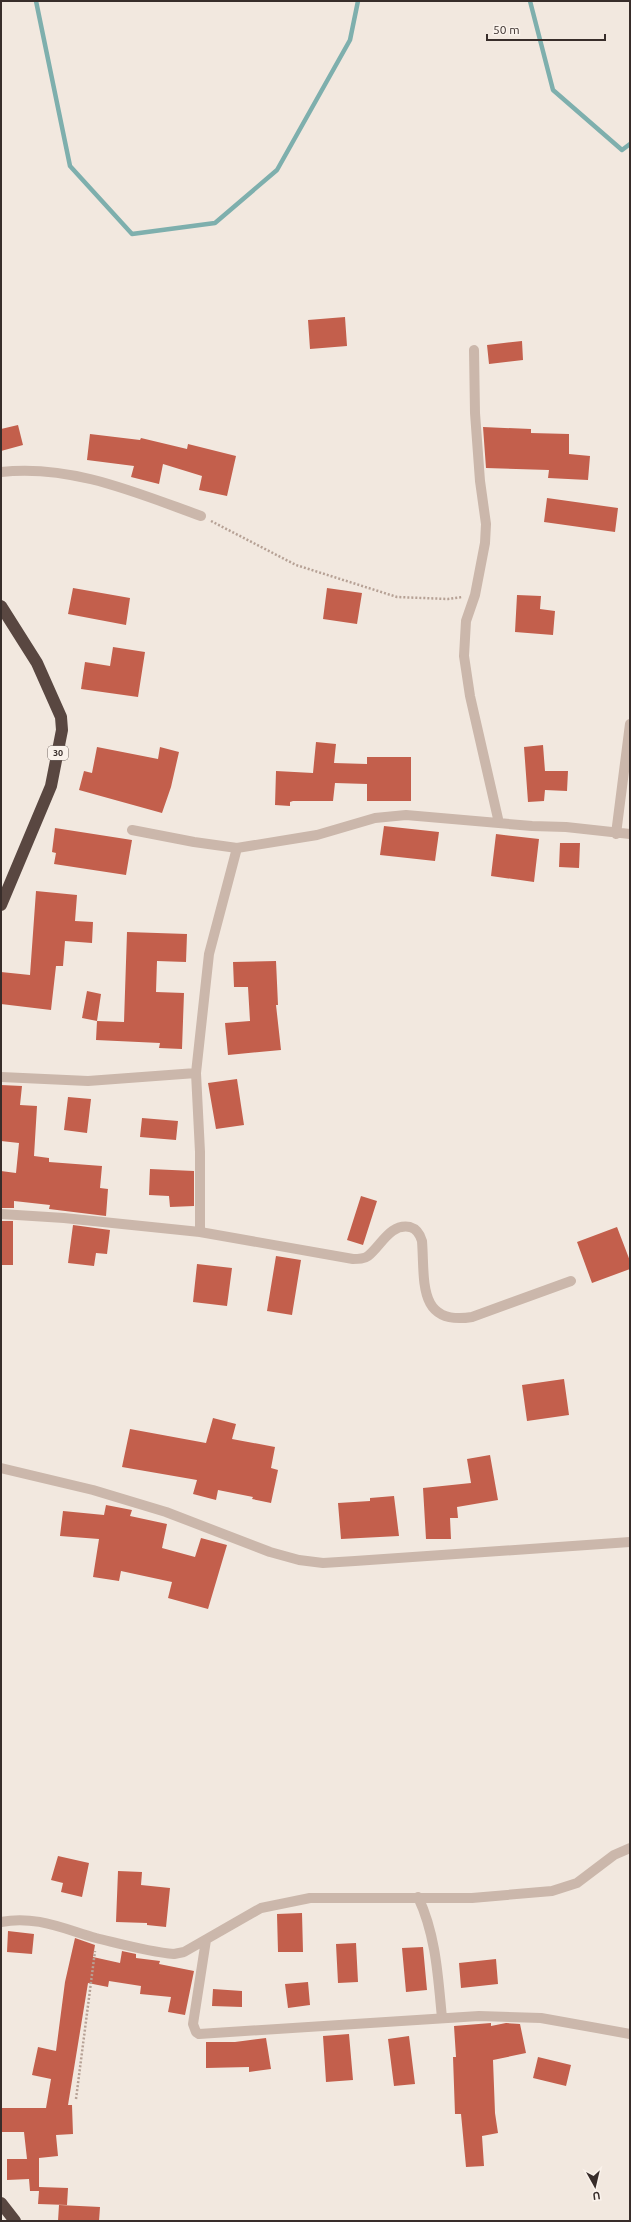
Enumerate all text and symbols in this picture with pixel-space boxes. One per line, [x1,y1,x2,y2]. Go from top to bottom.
scale bar [487,16,605,42]
text: 50 m [493,23,520,36]
road number: 30 [48,746,68,760]
north arrow [575,2166,615,2206]
text: U [592,2189,601,2202]

